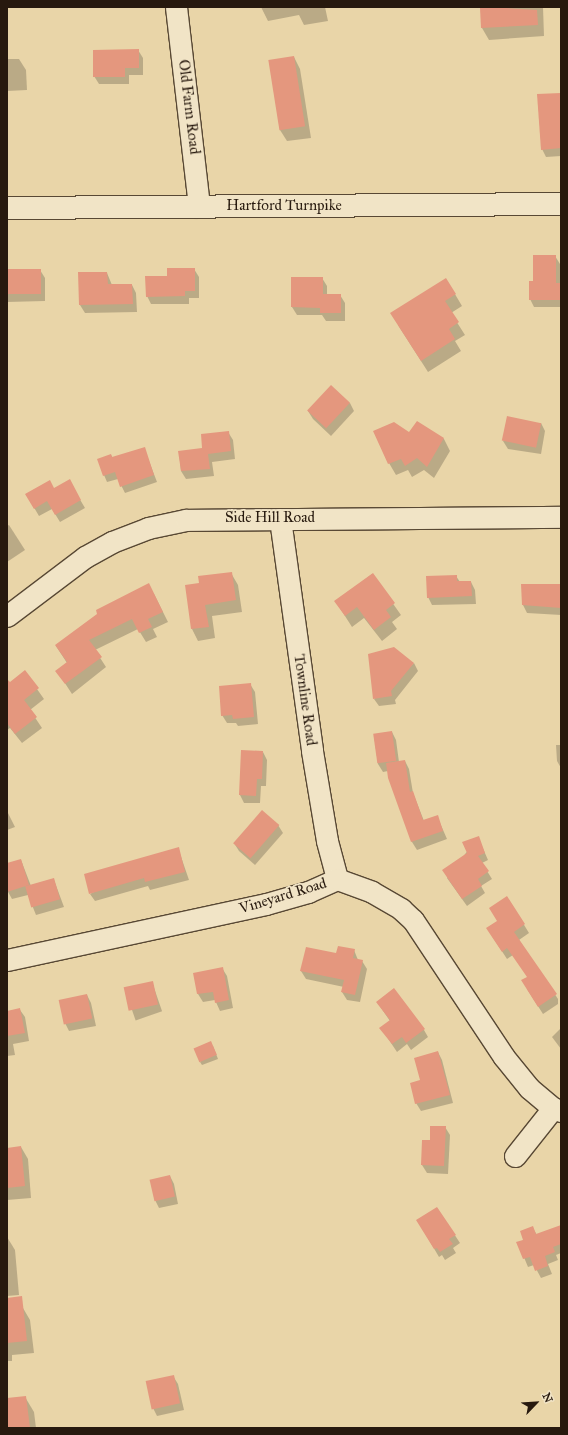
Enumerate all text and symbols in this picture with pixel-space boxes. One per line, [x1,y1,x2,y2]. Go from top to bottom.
street label: Old Farm Road [174,59,204,155]
street label: Hartford Turnpike [226,197,342,215]
street label: Side Hill Road [225,509,315,527]
street label: Townline Road [290,653,320,747]
street label: Vineyard Road [237,874,329,918]
north arrow [516,1383,556,1423]
text: N [539,1391,555,1405]

